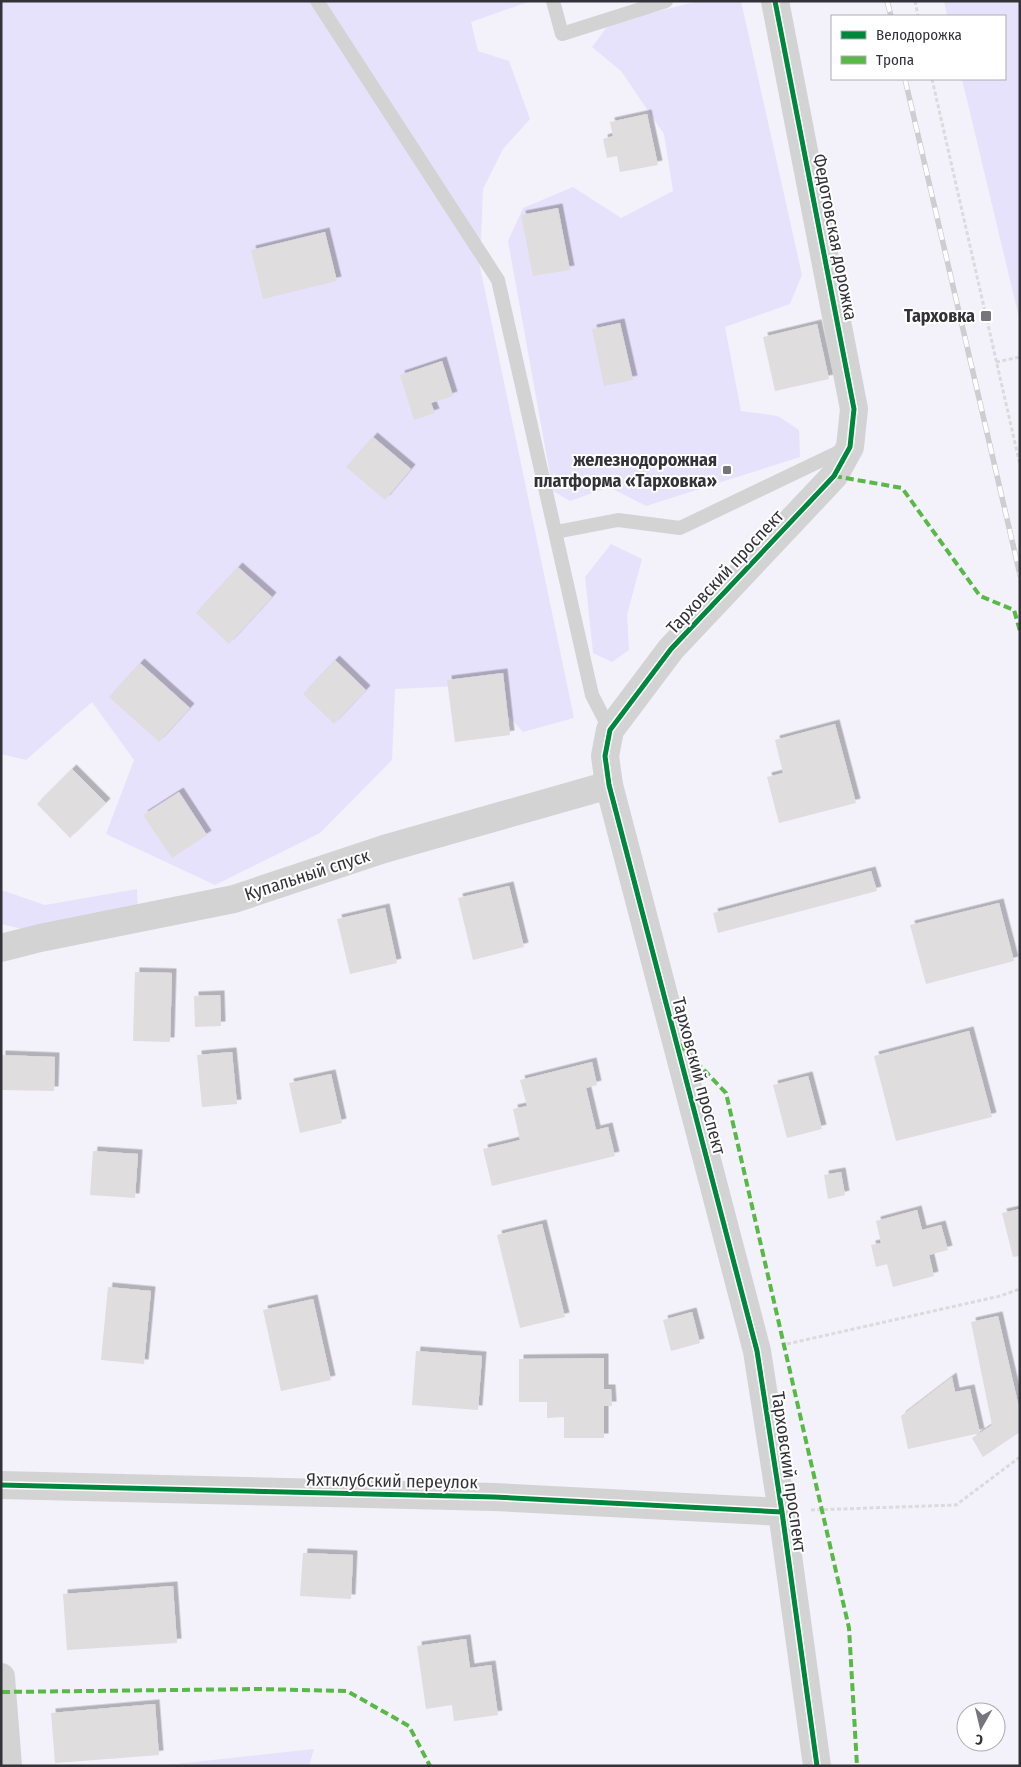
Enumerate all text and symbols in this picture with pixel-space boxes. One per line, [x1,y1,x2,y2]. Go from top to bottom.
legend [831,15,1006,80]
text: Велодорожка [876,26,962,44]
text: Тропа [876,51,914,69]
street label: Федотовская дорожка [808,152,862,322]
place label: Тарховка [904,305,975,327]
marker: Тарховка [979,309,993,323]
place label: железнодорожная платформа «Тарховка» [534,449,717,492]
marker: железнодорожная платформа «Тарховка» [721,464,733,476]
street label: Тарховский проспект [662,505,789,639]
street label: Купальный спуск [242,844,373,906]
street label: Тарховский проспект [667,995,731,1158]
street label: Тарховский проспект [767,1390,811,1554]
street label: Яхтклубский переулок [306,1469,479,1494]
north arrow [956,1702,1006,1752]
text: С [974,1730,984,1748]

